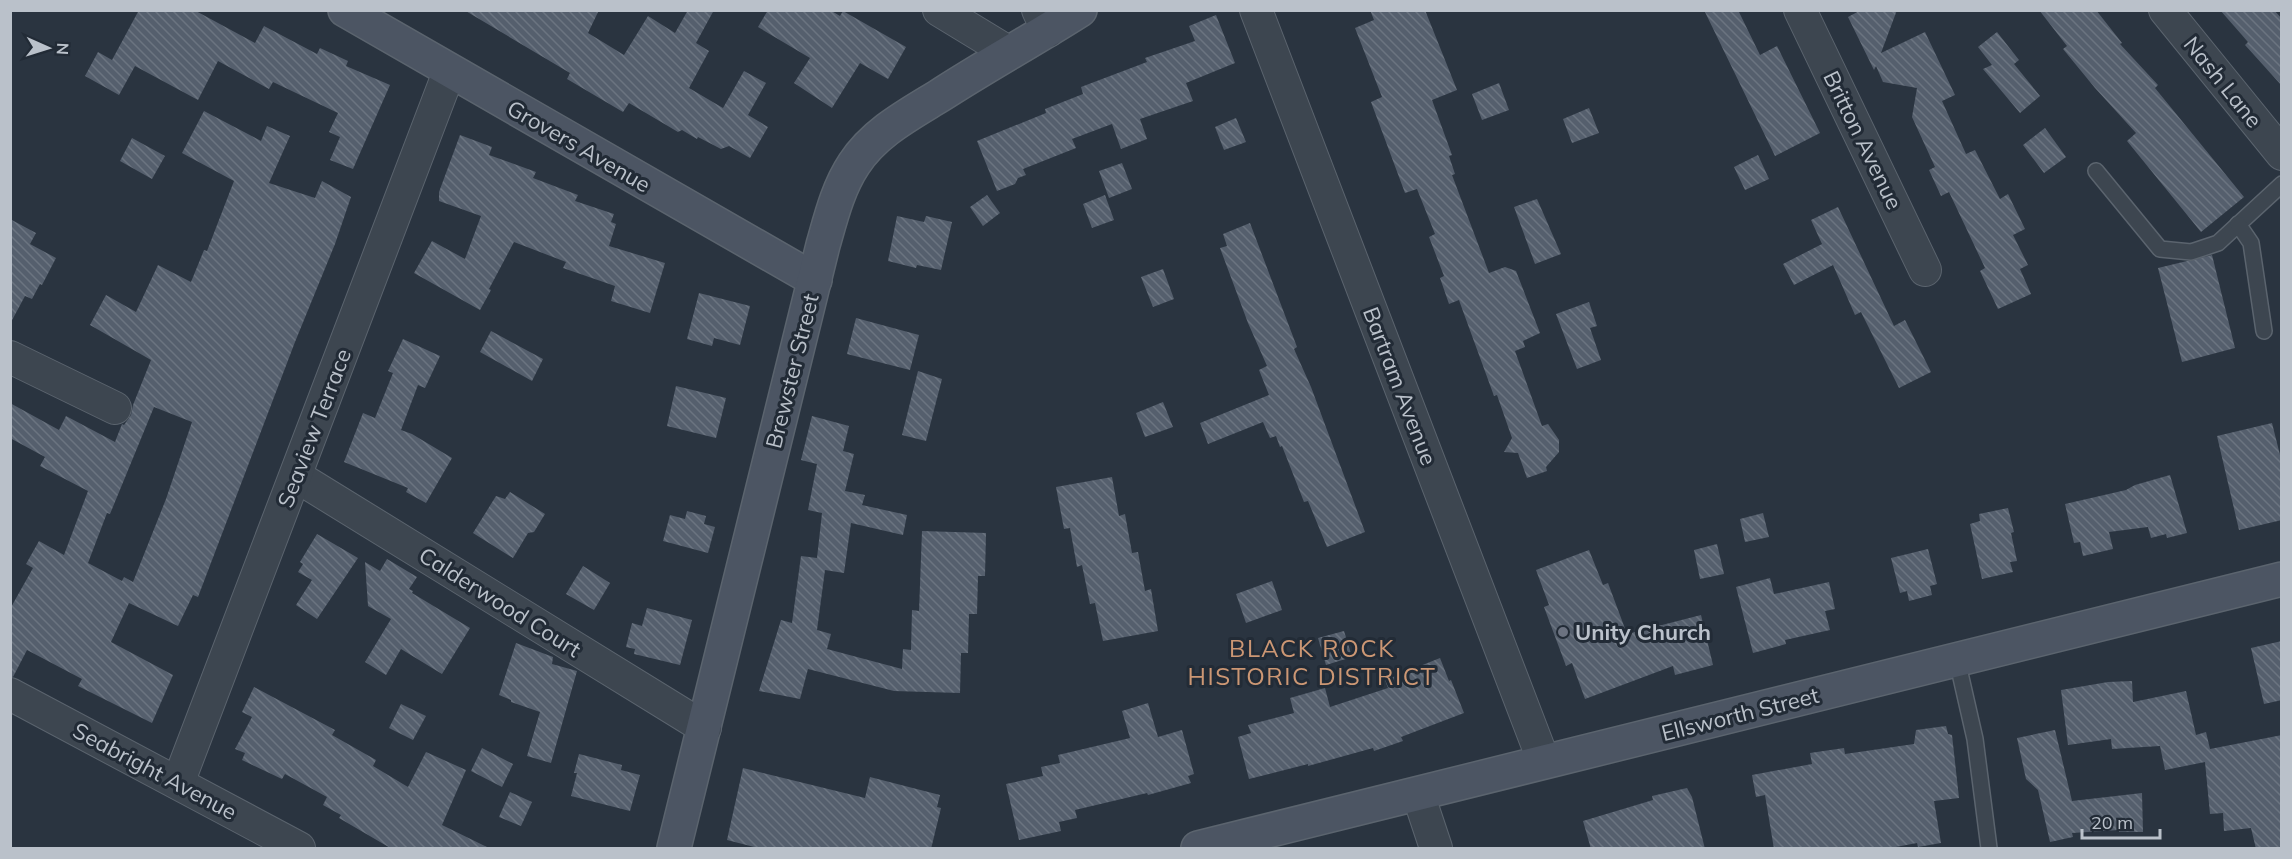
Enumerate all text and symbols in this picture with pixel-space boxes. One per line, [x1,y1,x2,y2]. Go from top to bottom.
north arrow [18,18,78,78]
street label: Nash Lane [2178,31,2268,133]
text: N [53,42,73,55]
street label: Britton Avenue [1817,66,1909,214]
street label: Grovers Avenue [502,94,656,198]
street label: Brewster Street [759,290,825,451]
street label: Bartram Avenue [1357,303,1443,469]
street label: Seaview Terrace [271,345,357,511]
street label: Calderwood Court [414,541,586,663]
place label: Unity Church [1575,618,1711,646]
marker: Unity Church [1556,625,1570,639]
district label: BLACK ROCK HISTORIC DISTRICT [1188,633,1436,691]
street label: Ellsworth Street [1658,681,1822,747]
street label: Seabright Avenue [68,716,242,826]
scale bar [2082,802,2160,840]
text: 20 m [2091,811,2133,834]

